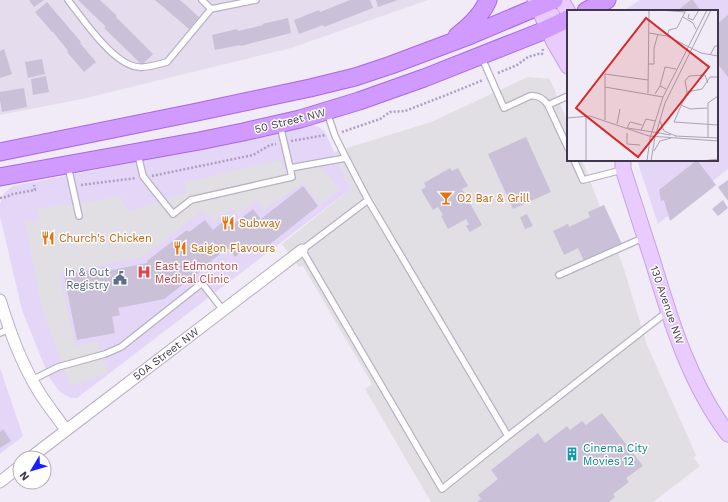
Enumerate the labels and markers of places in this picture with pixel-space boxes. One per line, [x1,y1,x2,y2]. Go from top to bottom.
bar icon: O2 Bar & Grill [438,190,454,206]
place label: O2 Bar & Grill [457,192,530,205]
restaurant icon: Subway [220,215,236,231]
place label: Subway [239,217,280,230]
restaurant icon: Church's Chicken [40,230,56,246]
place label: Church's Chicken [59,232,152,245]
restaurant icon: Saigon Flavours [172,240,188,256]
place label: Saigon Flavours [191,242,276,255]
place label: East Edmonton Medical Clinic [155,260,238,286]
hospital icon: East Edmonton Medical Clinic [136,264,152,280]
place label: In & Out Registry [65,266,109,292]
public building icon: In & Out Registry [112,270,128,286]
place label: Cinema City Movies 12 [583,442,648,468]
building icon: Cinema City Movies 12 [564,446,580,462]

